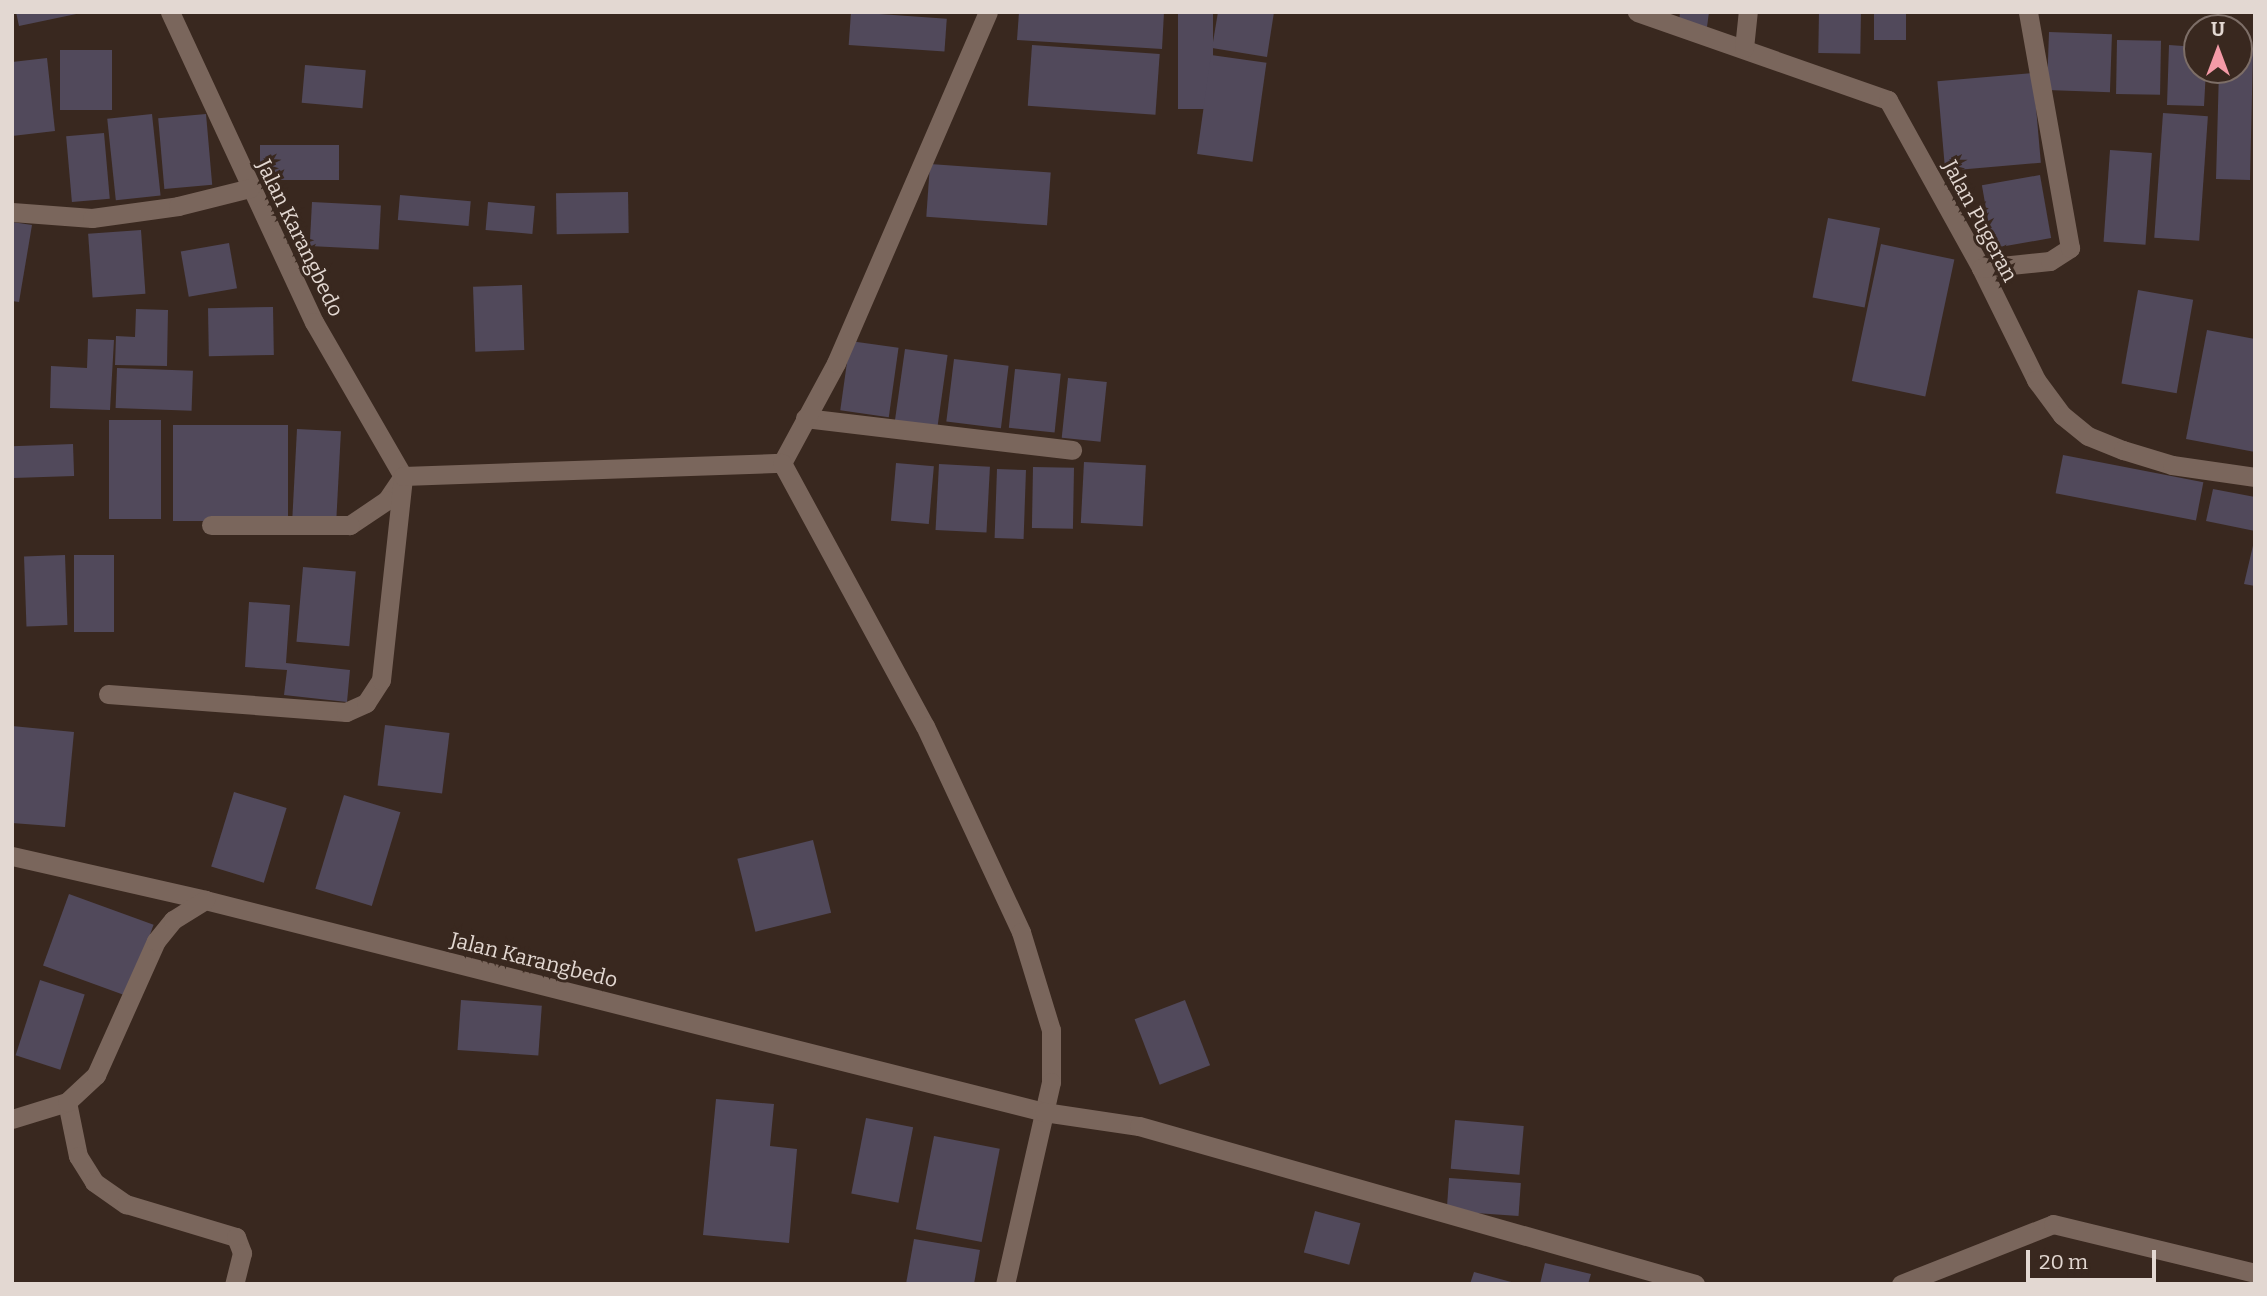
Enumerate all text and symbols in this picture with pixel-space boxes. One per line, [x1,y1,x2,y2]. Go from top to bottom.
north arrow [2183,14,2253,84]
text: U [2211,18,2225,41]
street label: Jalan Karangbedo [251,156,349,320]
street label: Jalan Pugeran [1937,156,2023,286]
street label: Jalan Karangbedo [448,927,620,993]
scale bar [2029,1236,2158,1280]
text: 20 m [2039,1249,2088,1275]

